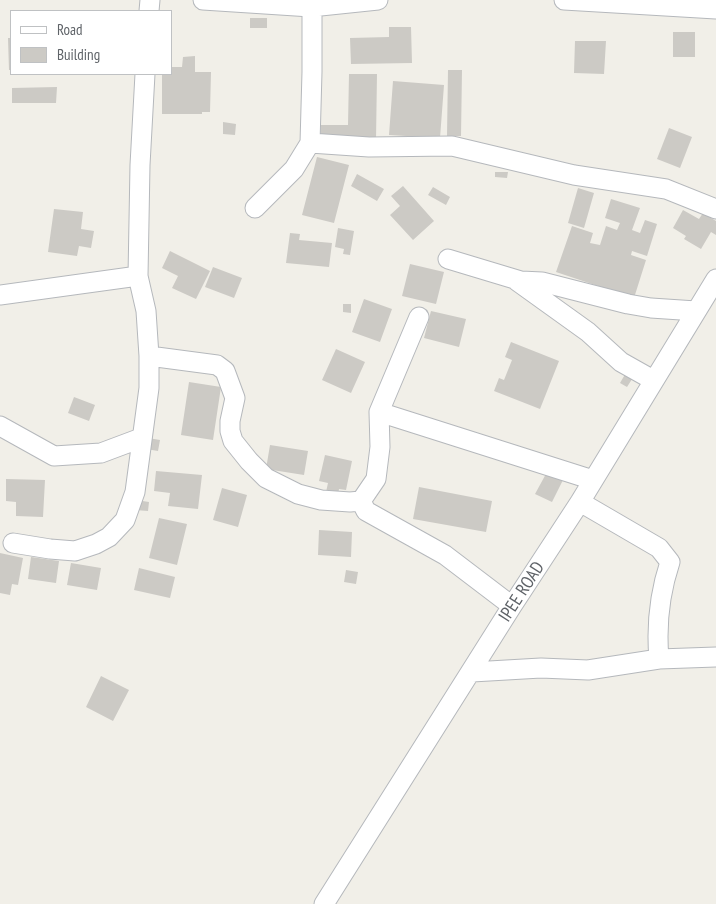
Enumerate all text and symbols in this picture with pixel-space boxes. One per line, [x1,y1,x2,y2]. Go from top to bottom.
legend [10,10,172,75]
text: Road [57,20,83,39]
text: Building [57,45,100,64]
street label: IPEE ROAD [495,558,549,626]

